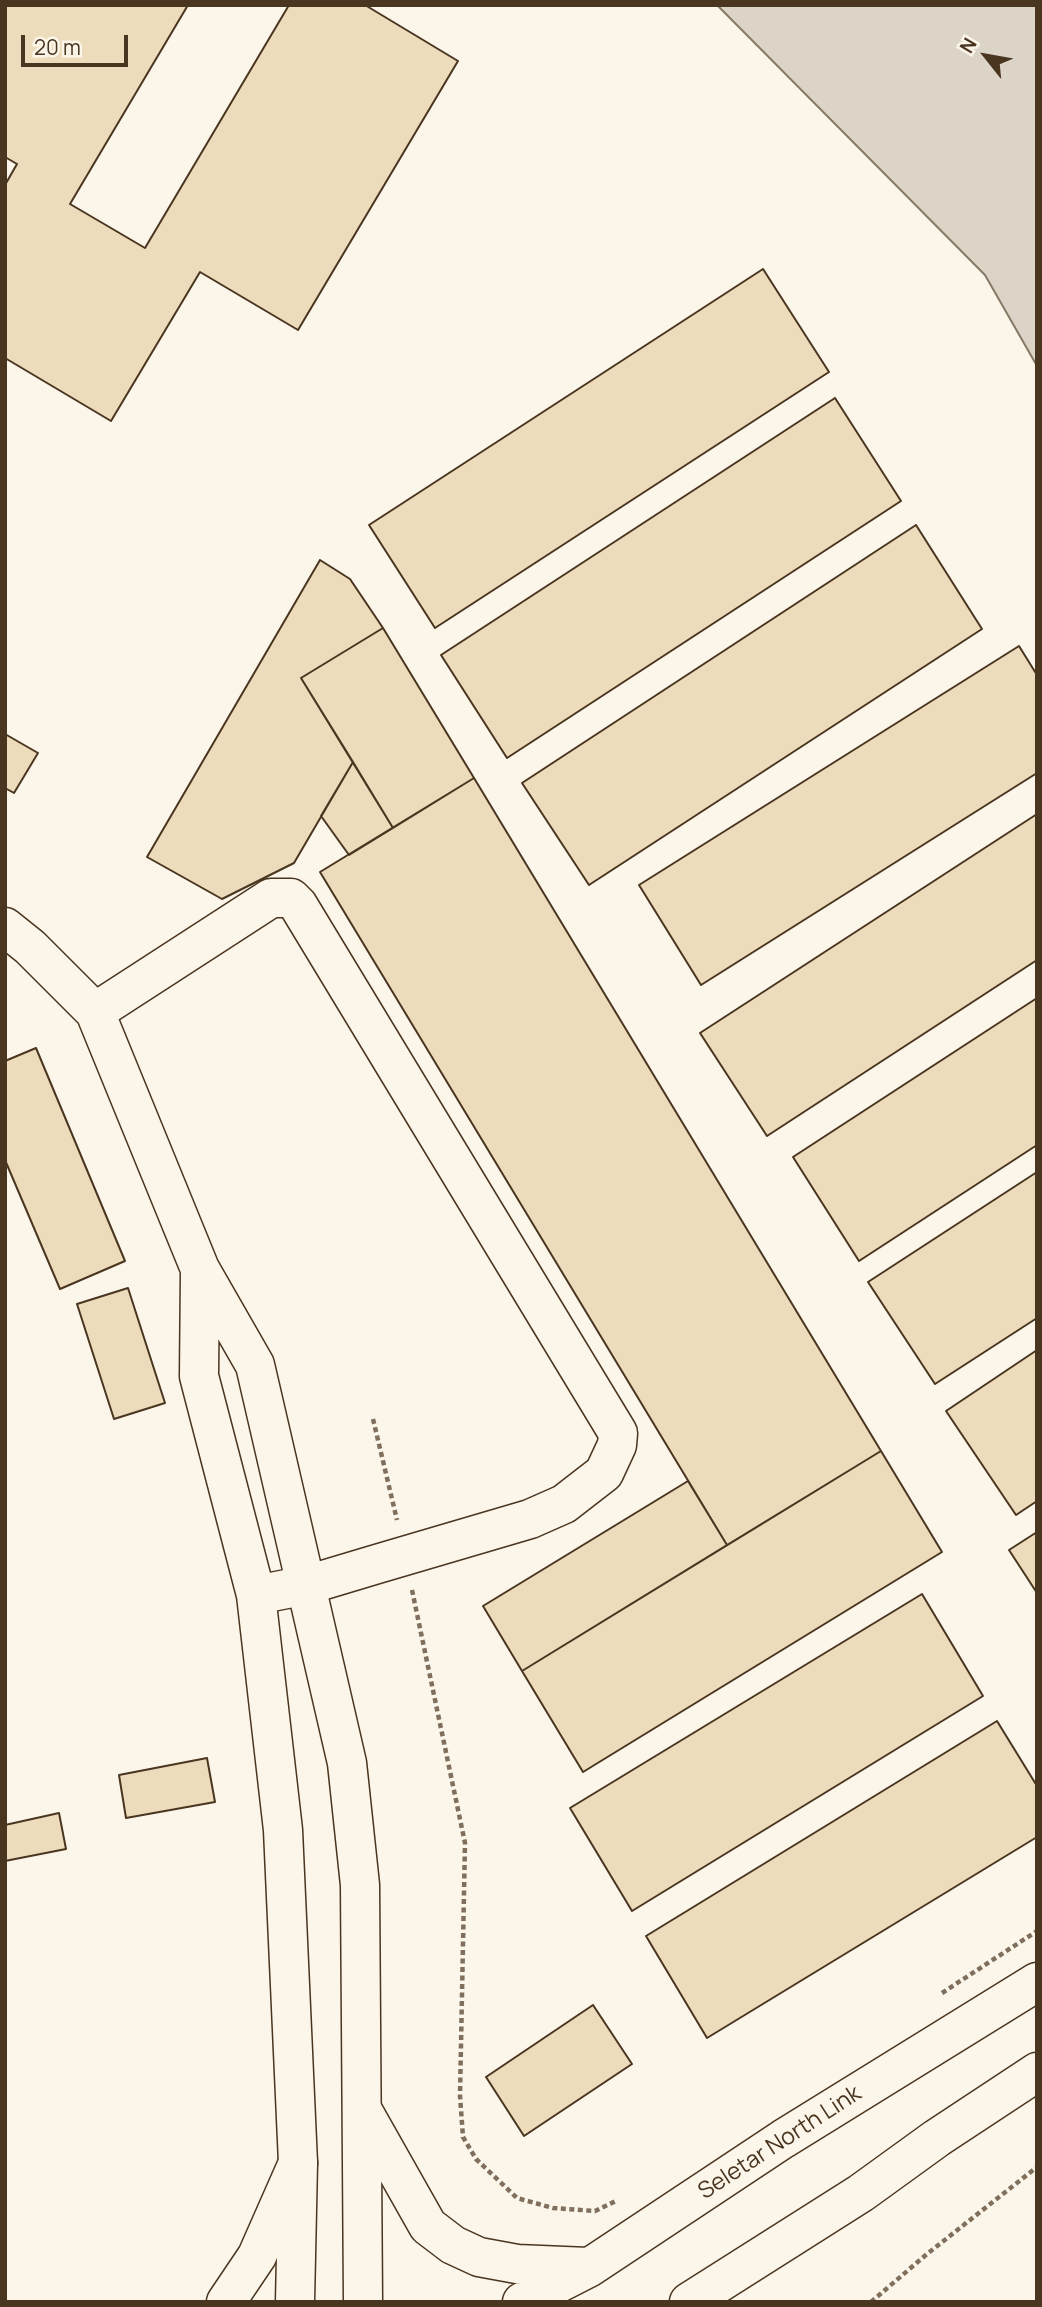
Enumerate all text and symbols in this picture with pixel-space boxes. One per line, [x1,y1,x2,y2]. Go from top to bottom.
scale bar [24,21,131,65]
north arrow [951,21,1021,91]
text: 20 m [34,33,81,61]
text: N [953,33,983,58]
street label: Seletar North Link [693,2080,867,2206]

